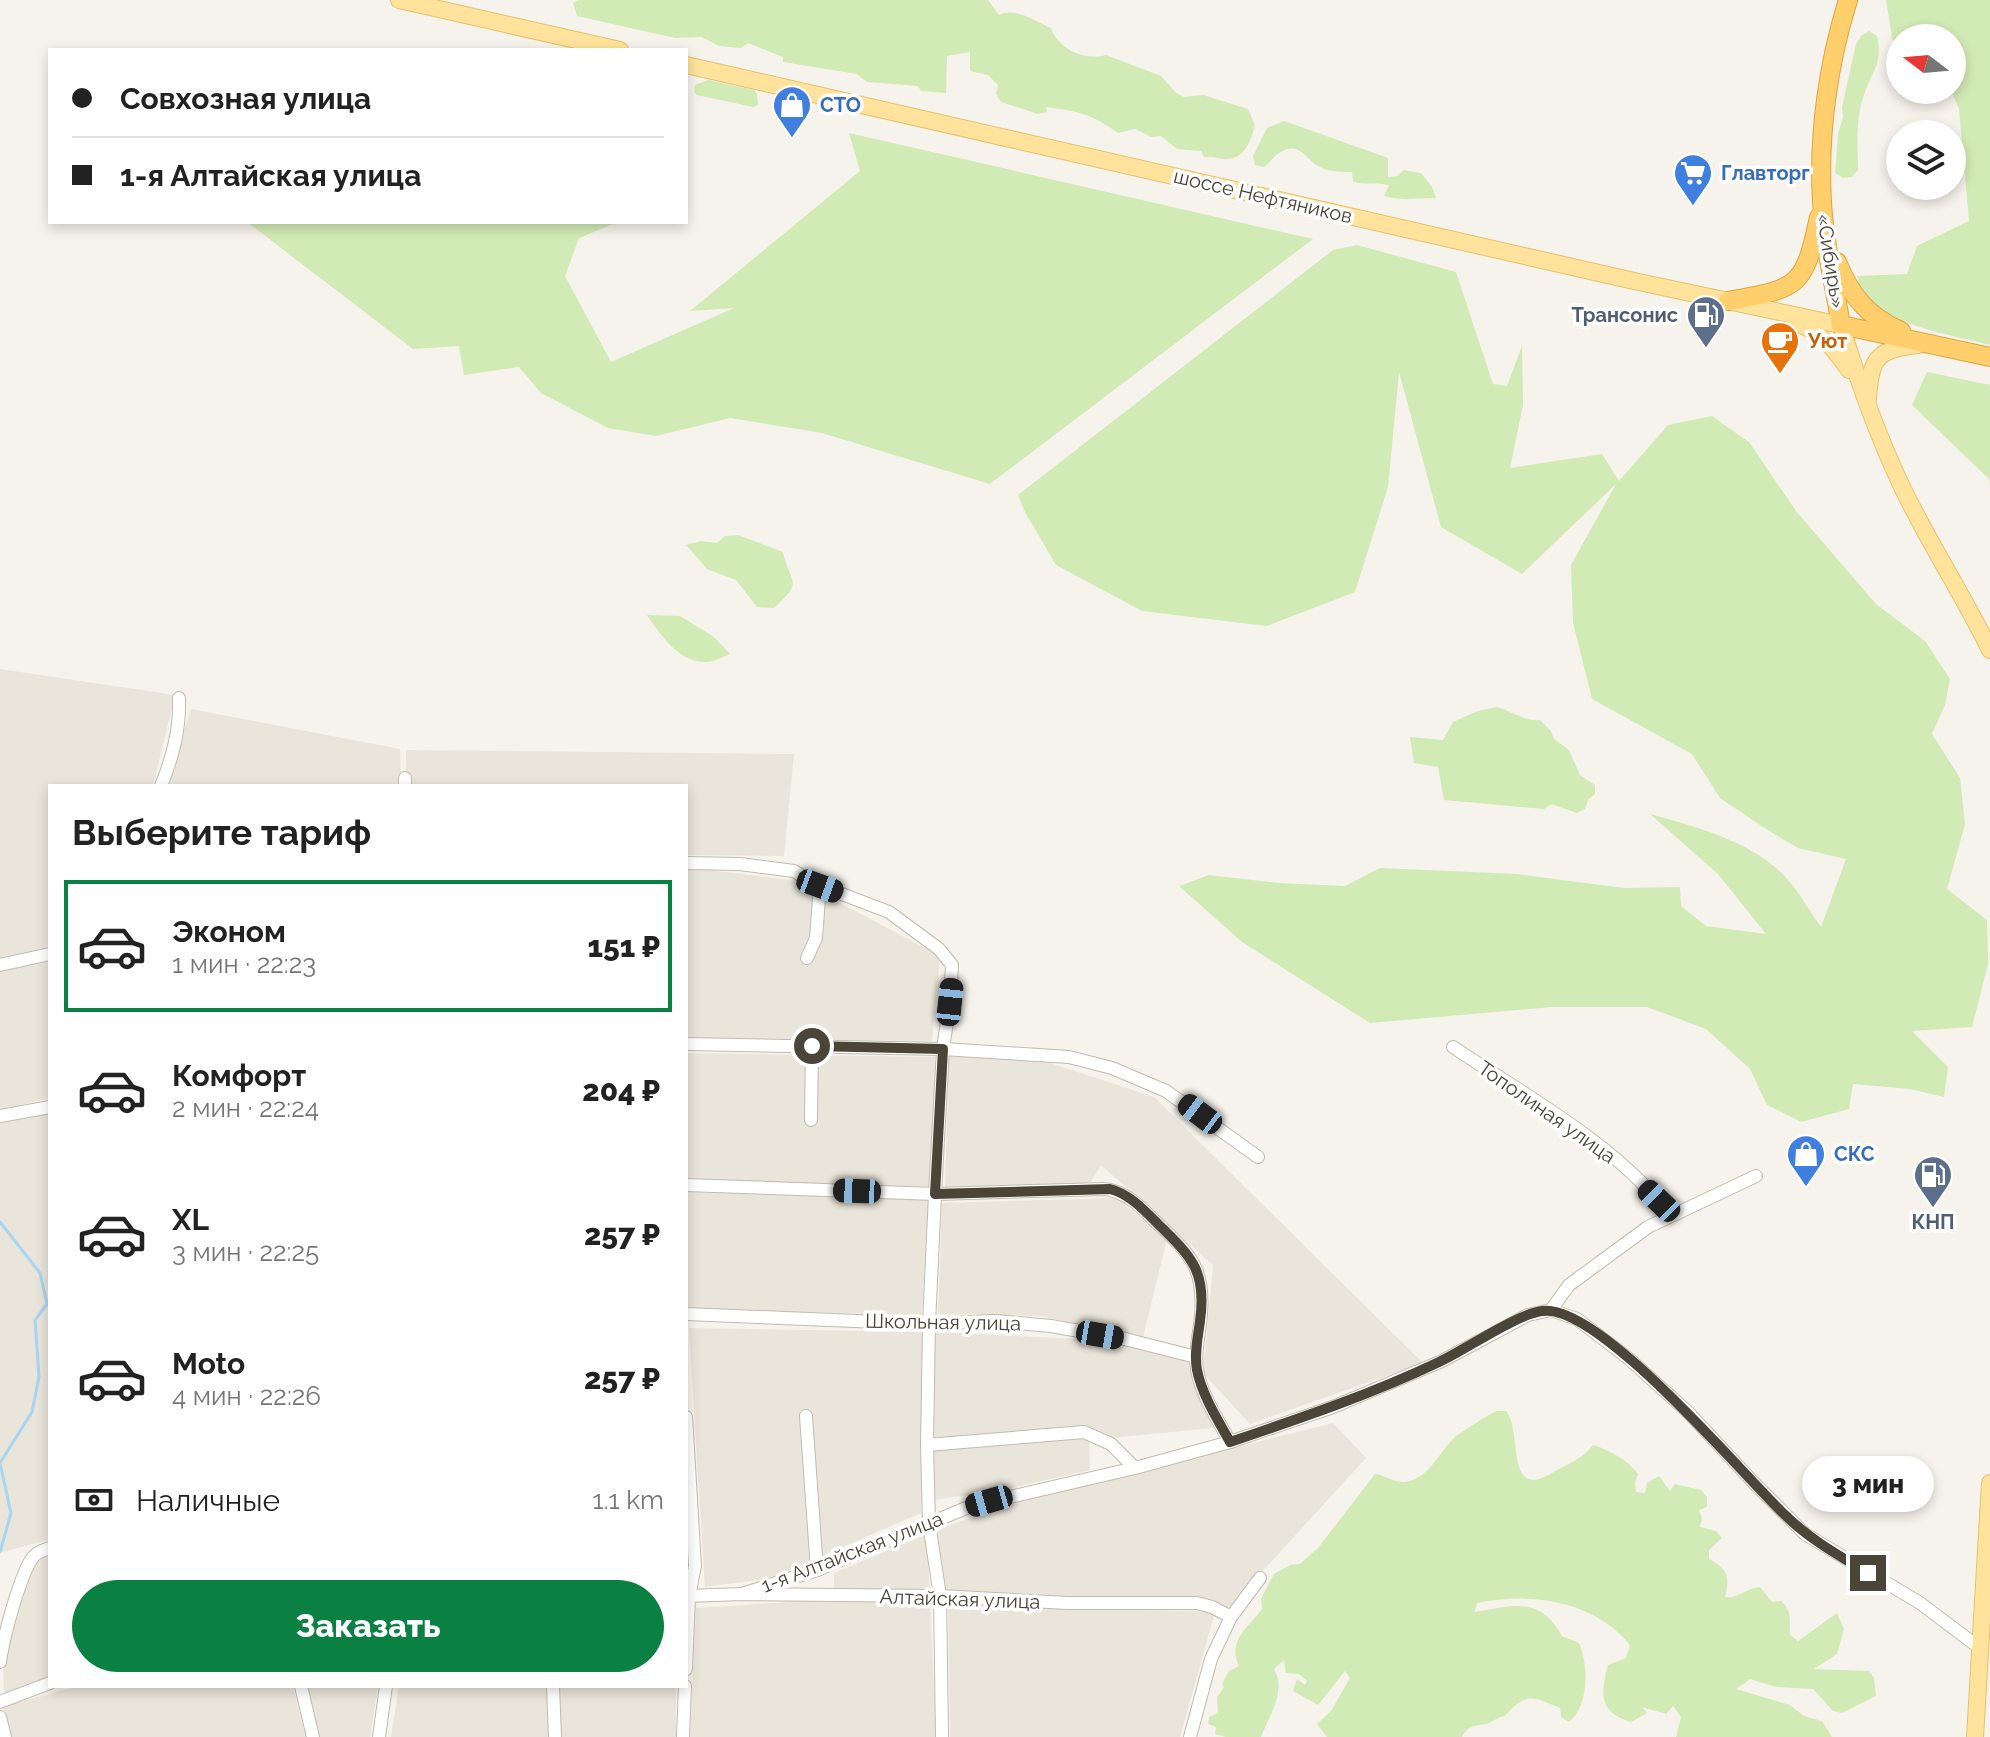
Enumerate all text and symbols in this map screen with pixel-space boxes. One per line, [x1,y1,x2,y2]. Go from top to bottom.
north arrow [1886,24,1966,104]
map controls [1886,24,1966,200]
text: Совхозная улица [120,81,371,116]
shop icon: СТО [771,84,813,139]
place label: СТО [820,93,861,117]
button: layers [1886,120,1966,200]
supermarket icon: Главторг [1672,152,1714,207]
text: 1-я Алтайская улица [120,158,421,193]
place label: Главторг [1721,161,1810,185]
street label: шоссе Нефтяников [1171,164,1355,228]
street label: «Сибирь» [1812,212,1850,310]
fuel station icon: Трансонис [1685,294,1727,349]
place label: Трансонис [1571,303,1678,327]
cafe icon: Уют [1759,320,1801,375]
place label: Уют [1807,329,1847,353]
text: Выберите тариф [72,811,371,853]
car [793,867,847,905]
icon: car [76,910,148,982]
text: Эконом [172,914,286,949]
text: 151 ₽ [588,929,660,964]
text: 1 мин · 22:23 [172,949,316,979]
car [936,977,964,1027]
route start [794,1028,830,1064]
icon: car [76,1054,148,1126]
street label: Тополиная улица [1474,1056,1620,1168]
text: Комфорт [172,1058,306,1093]
text: 204 ₽ [582,1073,660,1108]
car [1174,1090,1226,1138]
text: 2 мин · 22:24 [172,1093,319,1123]
shop icon: СКС [1785,1133,1827,1188]
place label: СКС [1834,1142,1875,1166]
fuel station icon: КНП [1912,1154,1954,1209]
car [1633,1176,1685,1226]
car [833,1178,881,1204]
icon: car [76,1198,148,1270]
text: XL [172,1202,209,1237]
place label: КНП [1911,1210,1955,1234]
text: 257 ₽ [584,1217,660,1252]
text: 3 мин · 22:25 [172,1237,319,1267]
street label: Школьная улица [865,1309,1021,1335]
car [1074,1319,1126,1351]
icon: car [76,1342,148,1414]
text: Moto [172,1346,245,1381]
text: 257 ₽ [584,1361,660,1396]
text: 4 мин · 22:26 [172,1381,321,1411]
callout: 3 мин [1802,1457,1934,1513]
text: 3 мин [1832,1469,1904,1499]
icon: cash [72,1478,116,1522]
text: Наличные [136,1483,280,1518]
car [963,1483,1015,1519]
text: 1.1 km [593,1485,664,1515]
street label: 1-я Алтайская улица [758,1506,946,1598]
route end [1850,1555,1886,1591]
button: Заказать [72,1580,664,1672]
street label: Алтайская улица [879,1584,1041,1614]

